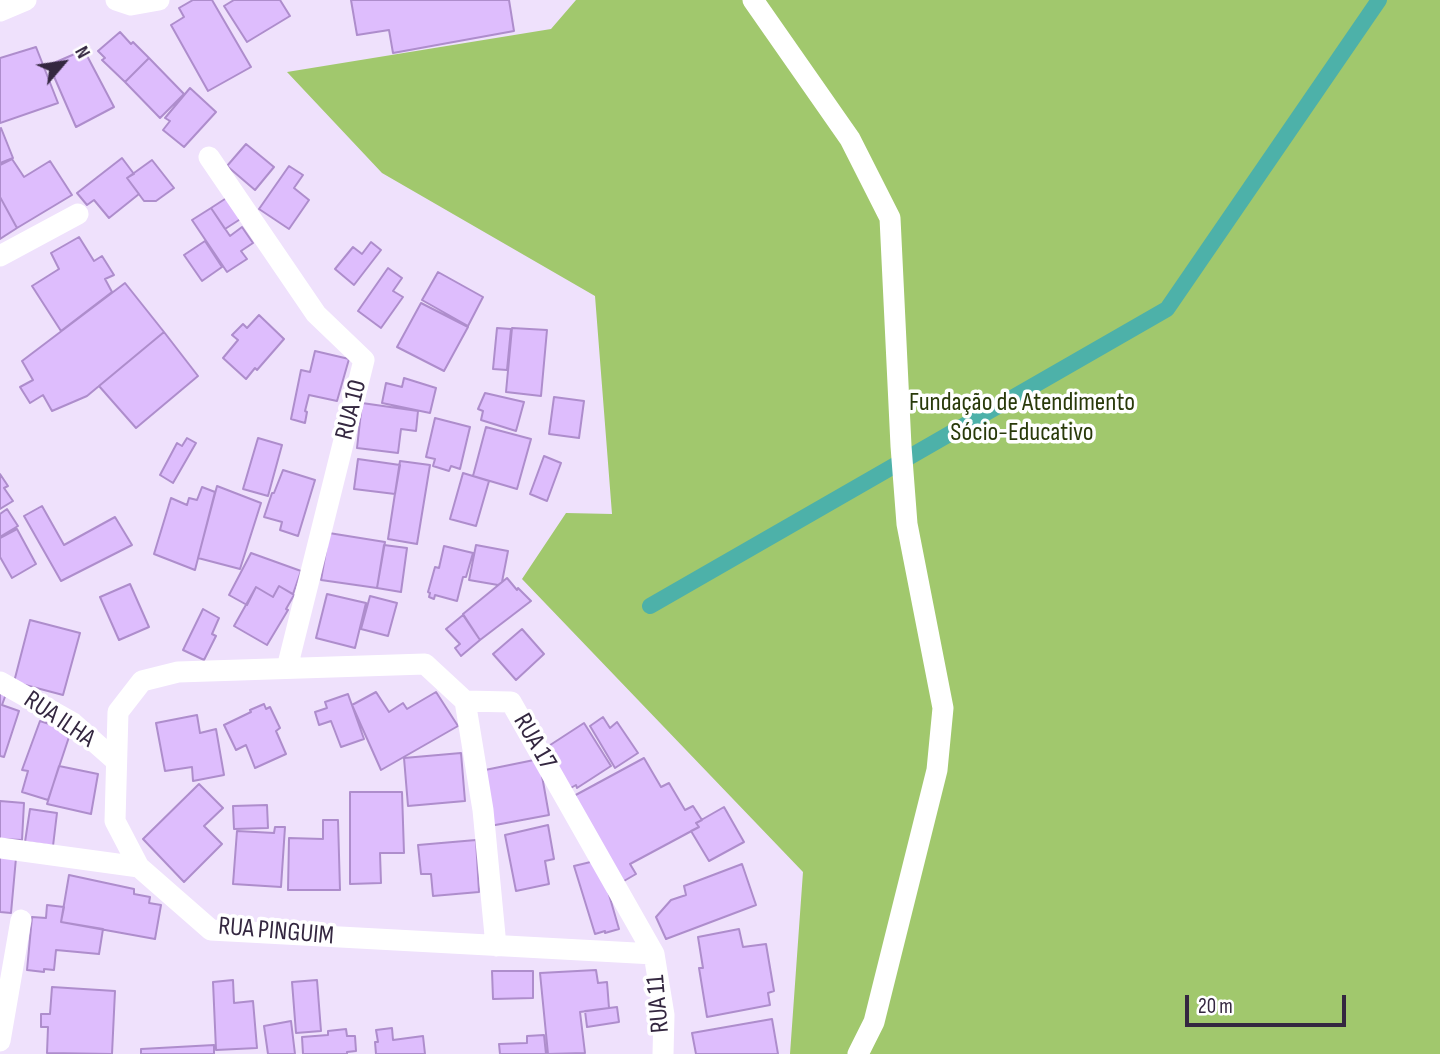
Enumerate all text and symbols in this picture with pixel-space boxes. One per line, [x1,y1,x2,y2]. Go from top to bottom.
north arrow [28,28,98,98]
text: N [69,43,94,63]
street label: RUA 10 [330,377,374,443]
park label: Fundação de Atendimento Sócio-Educativo [909,387,1135,448]
street label: RUA ILHA [18,685,100,755]
street label: RUA 17 [506,709,562,775]
street label: RUA PINGUIM [217,911,335,953]
street label: RUA 11 [641,974,677,1034]
scale bar [1188,981,1349,1025]
text: 20 m [1198,994,1233,1019]

